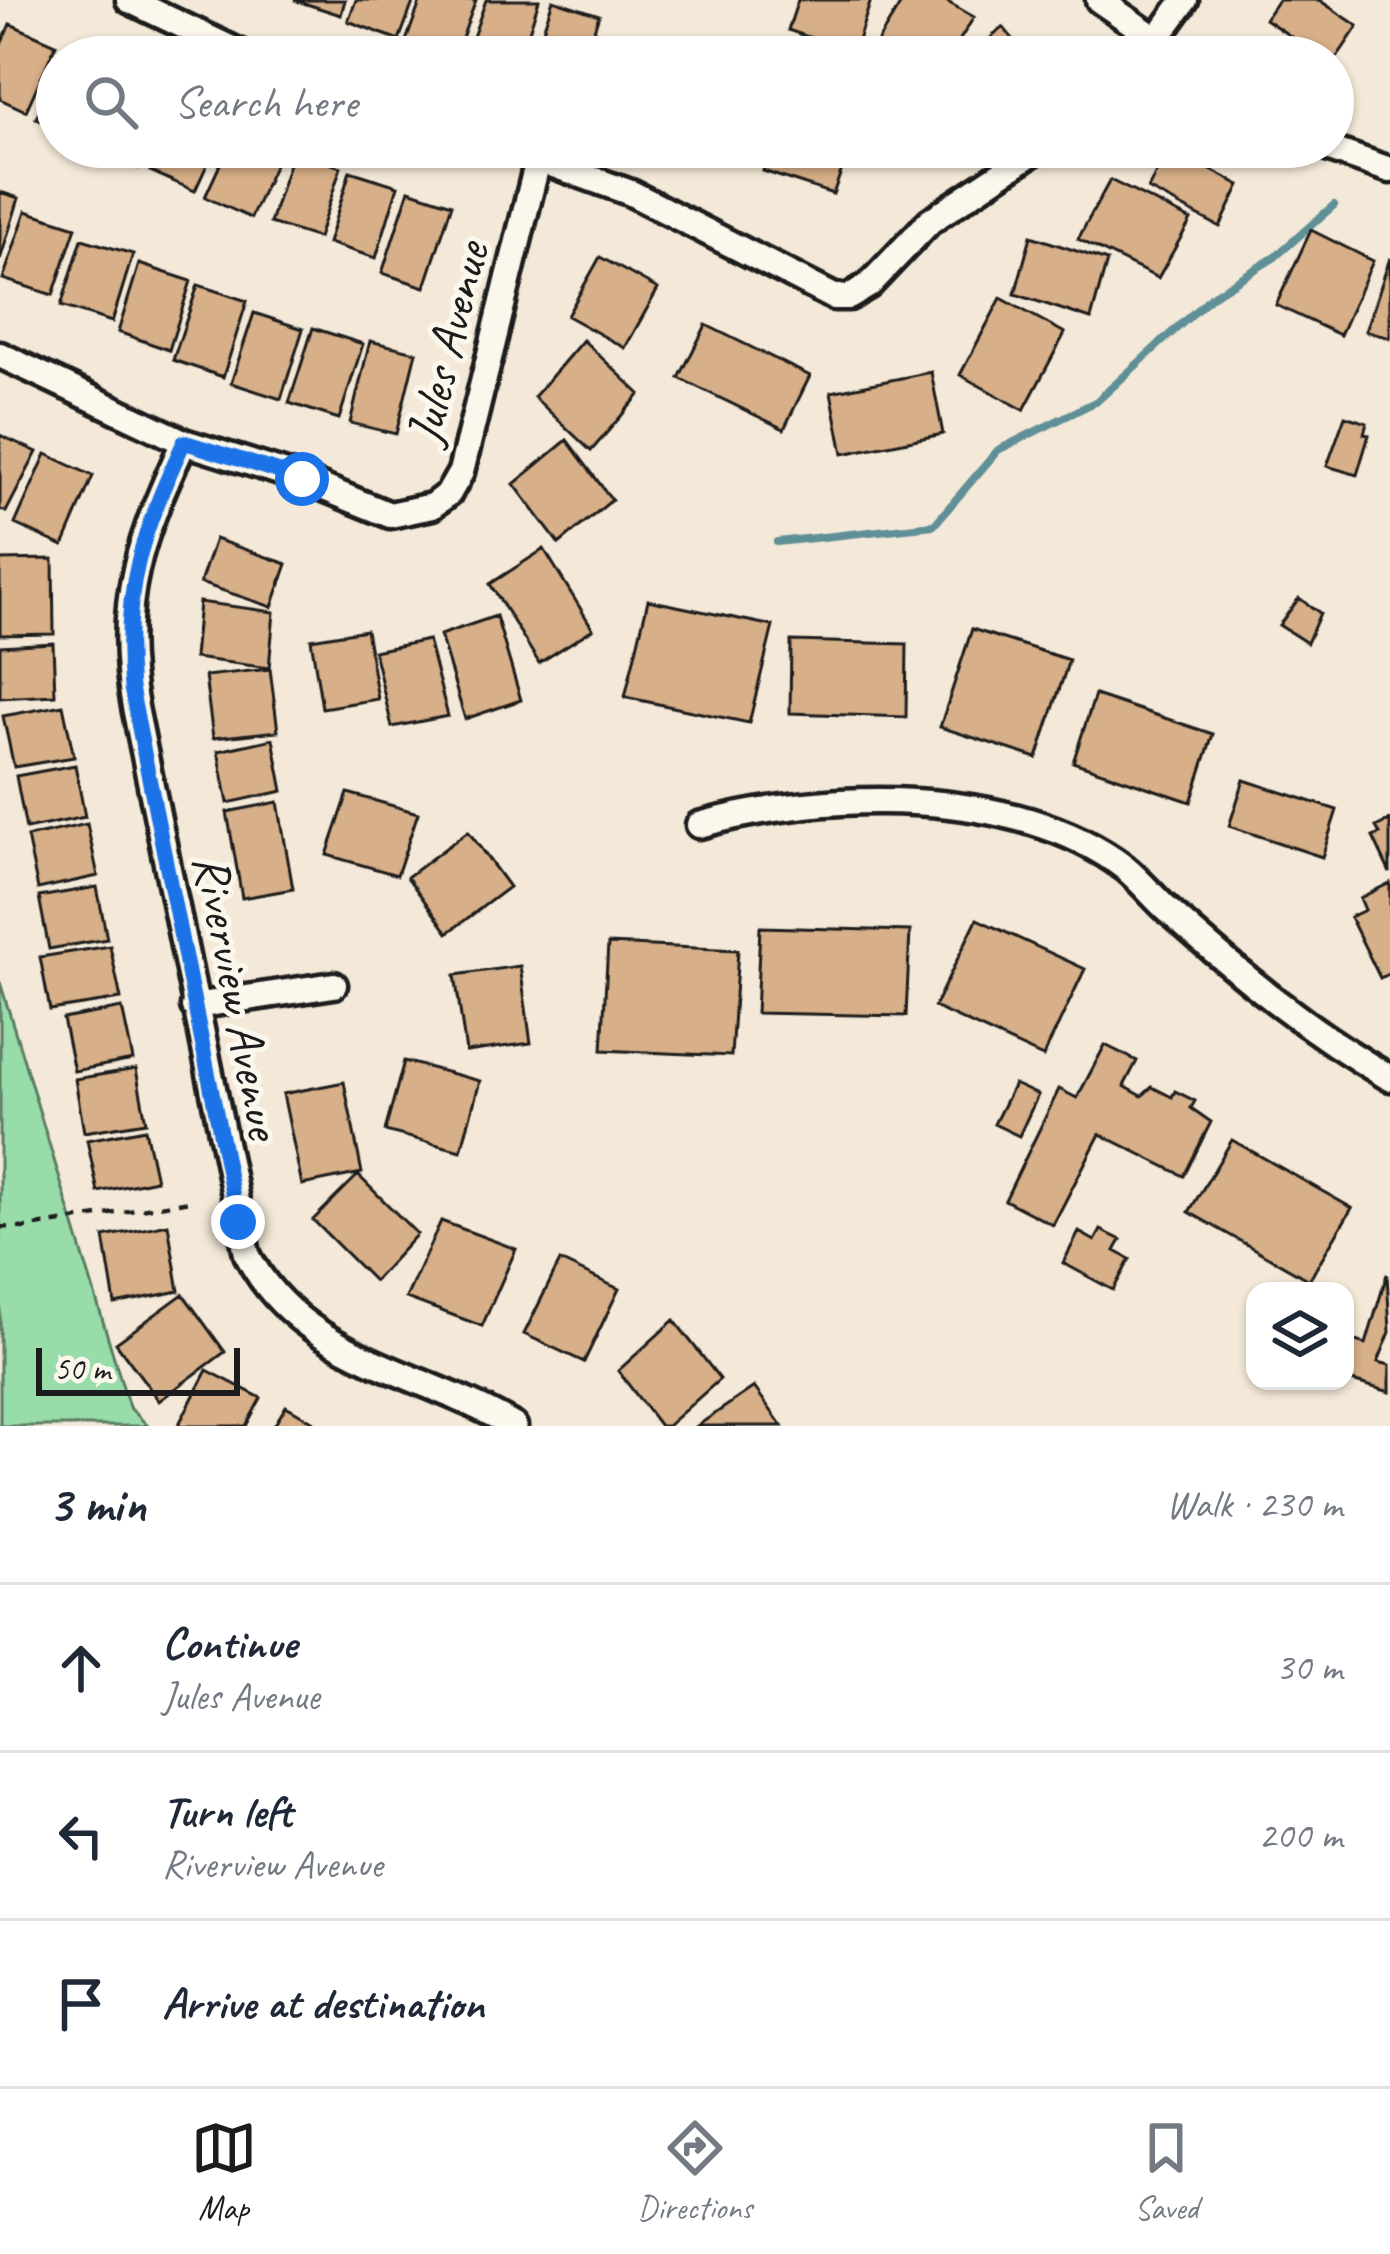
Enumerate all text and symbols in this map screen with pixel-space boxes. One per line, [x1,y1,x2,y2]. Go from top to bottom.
search box [36,36,1354,168]
icon: search [78,69,144,135]
text: Search here [174,74,357,131]
street label: Jules Avenue [390,232,504,454]
route start [275,452,329,506]
street label: Riverview Avenue [179,849,298,1147]
route end [211,1195,265,1249]
map controls [1246,1282,1354,1390]
button: layers [1246,1282,1354,1390]
scale bar [36,1342,240,1395]
text: 50 m [54,1348,110,1390]
text: 3 min [48,1472,146,1536]
text: Walk · 230 m [1166,1480,1342,1529]
text: Continue [162,1615,296,1672]
icon: ahead [48,1635,114,1701]
text: 30 m [1276,1643,1342,1692]
text: Jules Avenue [162,1672,319,1721]
text: Turn left [162,1783,292,1840]
icon: left [48,1803,114,1869]
text: 200 m [1258,1811,1342,1860]
text: Riverview Avenue [162,1840,383,1889]
icon: arrive [48,1971,114,2037]
text: Arrive at destination [162,1975,484,2032]
tab: Map [191,2115,257,2229]
tab: Directions [638,2115,752,2229]
tab: Saved [1133,2115,1199,2229]

